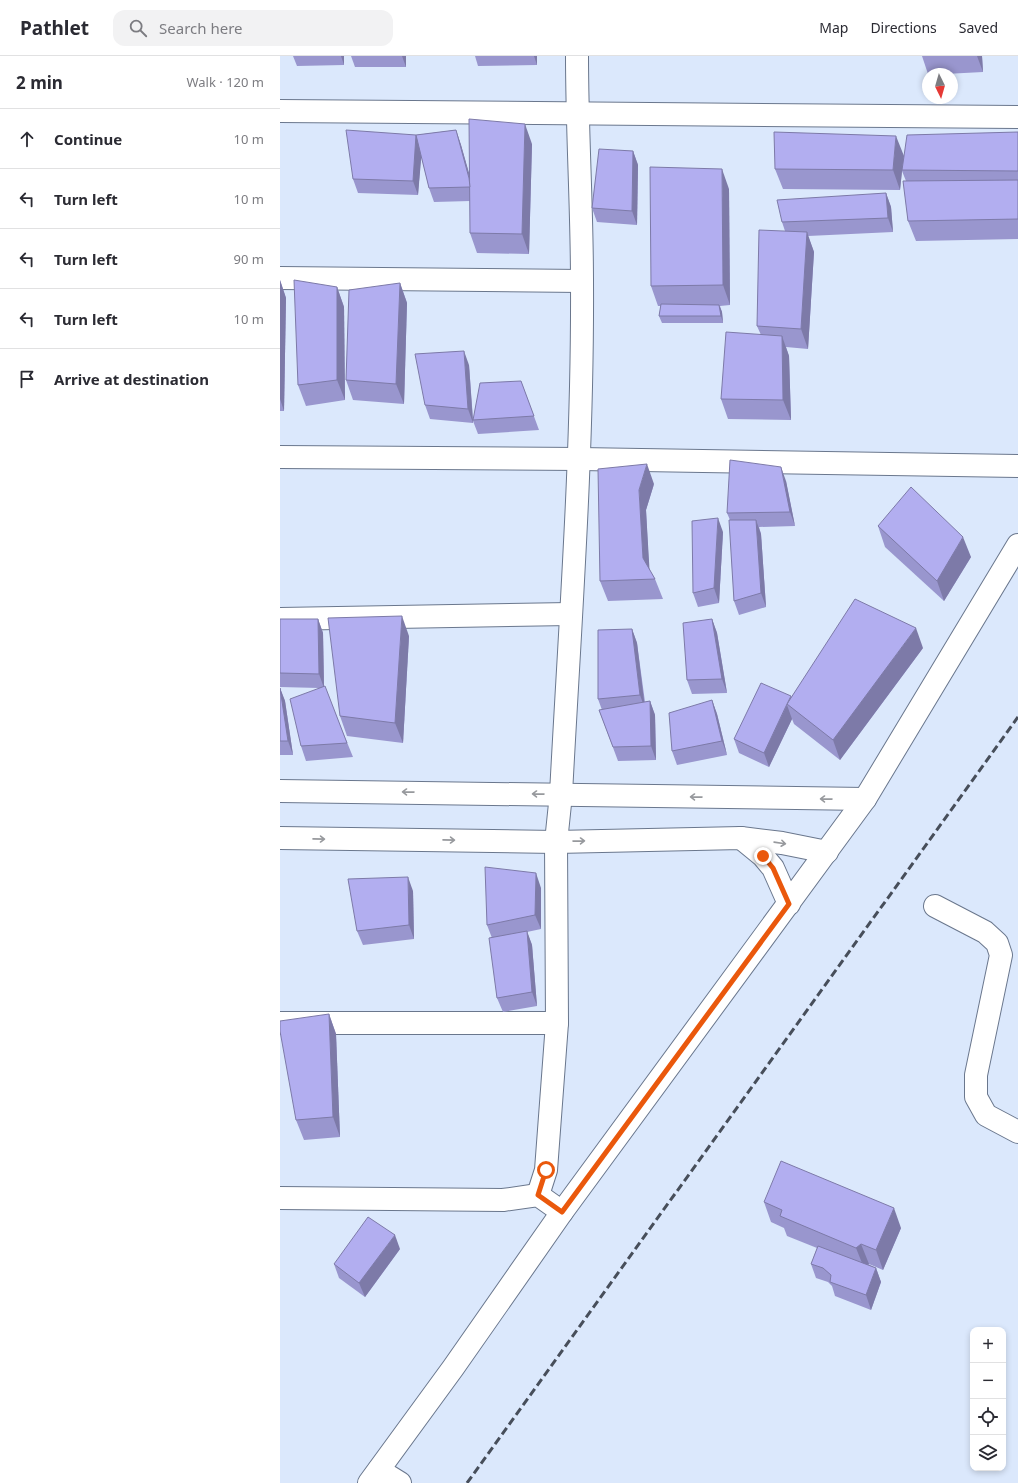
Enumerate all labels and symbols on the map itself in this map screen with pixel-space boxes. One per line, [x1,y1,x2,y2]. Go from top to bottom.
north arrow [922,68,958,104]
one-way arrow [402,789,415,796]
one-way arrow [532,790,545,798]
one-way arrow [690,793,703,801]
one-way arrow [820,795,833,803]
one-way arrow [312,835,325,842]
one-way arrow [442,836,455,844]
one-way arrow [572,838,585,845]
one-way arrow [773,839,786,847]
route end [754,847,772,865]
route start [537,1161,555,1179]

